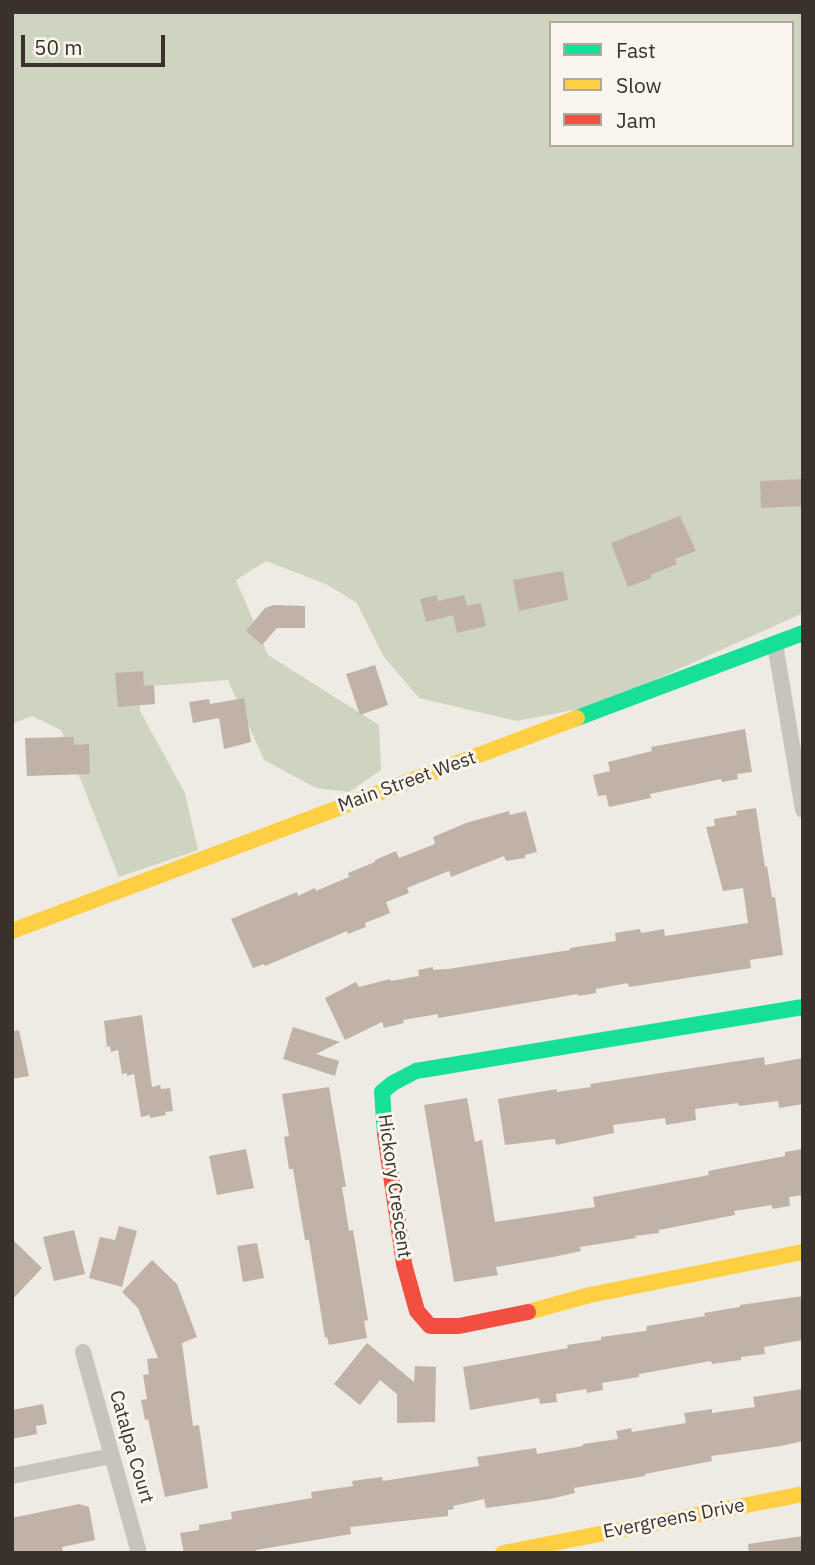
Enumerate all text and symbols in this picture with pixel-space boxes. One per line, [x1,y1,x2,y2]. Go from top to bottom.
scale bar [24,21,168,65]
legend [549,21,794,147]
text: 50 m [34,33,83,61]
text: Fast [616,36,656,64]
text: Slow [616,71,662,99]
text: Jam [616,106,656,134]
street label: Main Street West [335,746,479,818]
street label: Hickory Crescent [373,1113,415,1259]
street label: Catalpa Court [104,1388,158,1506]
street label: Evergreens Drive [601,1494,747,1544]

